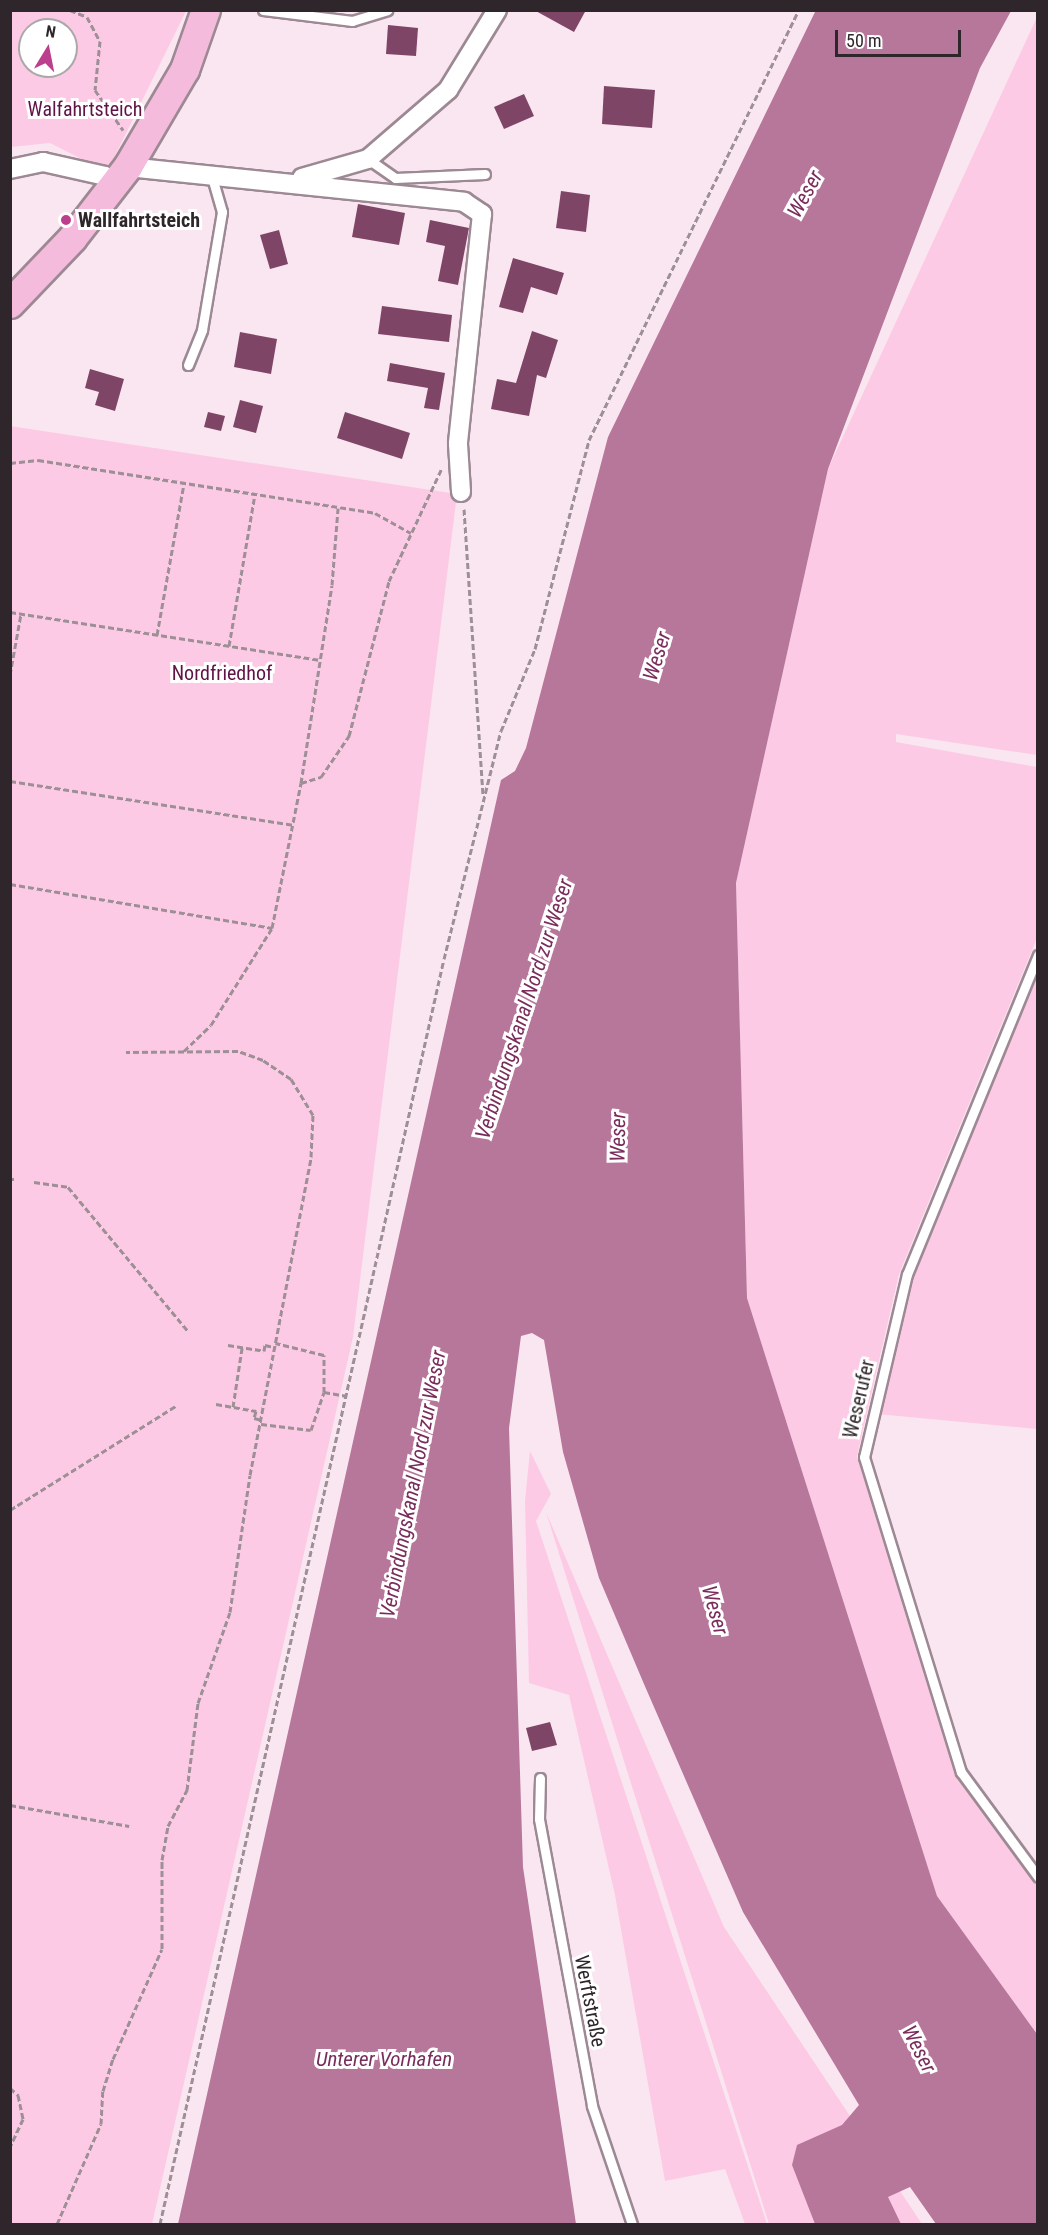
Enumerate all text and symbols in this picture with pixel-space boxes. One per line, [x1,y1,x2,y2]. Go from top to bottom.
north arrow [18,18,78,78]
scale bar [838,18,964,56]
text: N [44,22,57,42]
text: 50 m [846,30,881,51]
park label: Walfahrtsteich [27,97,143,121]
water label: Weser [782,166,828,222]
place label: Wallfahrtsteich [78,208,200,232]
marker: Wallfahrtsteich [59,213,73,227]
water label: Weser [638,629,676,683]
park label: Nordfriedhof [172,661,272,685]
water label: Verbindungskanal Nord zur Weser [470,876,578,1142]
water label: Weser [605,1112,631,1162]
water label: Verbindungskanal Nord zur Weser [375,1348,451,1620]
street label: Weserufer [838,1357,880,1441]
water label: Weser [696,1583,734,1637]
street label: Werftstraße [569,1953,611,2049]
water label: Weser [896,2021,942,2077]
water label: Unterer Vorhafen [316,2046,452,2072]

